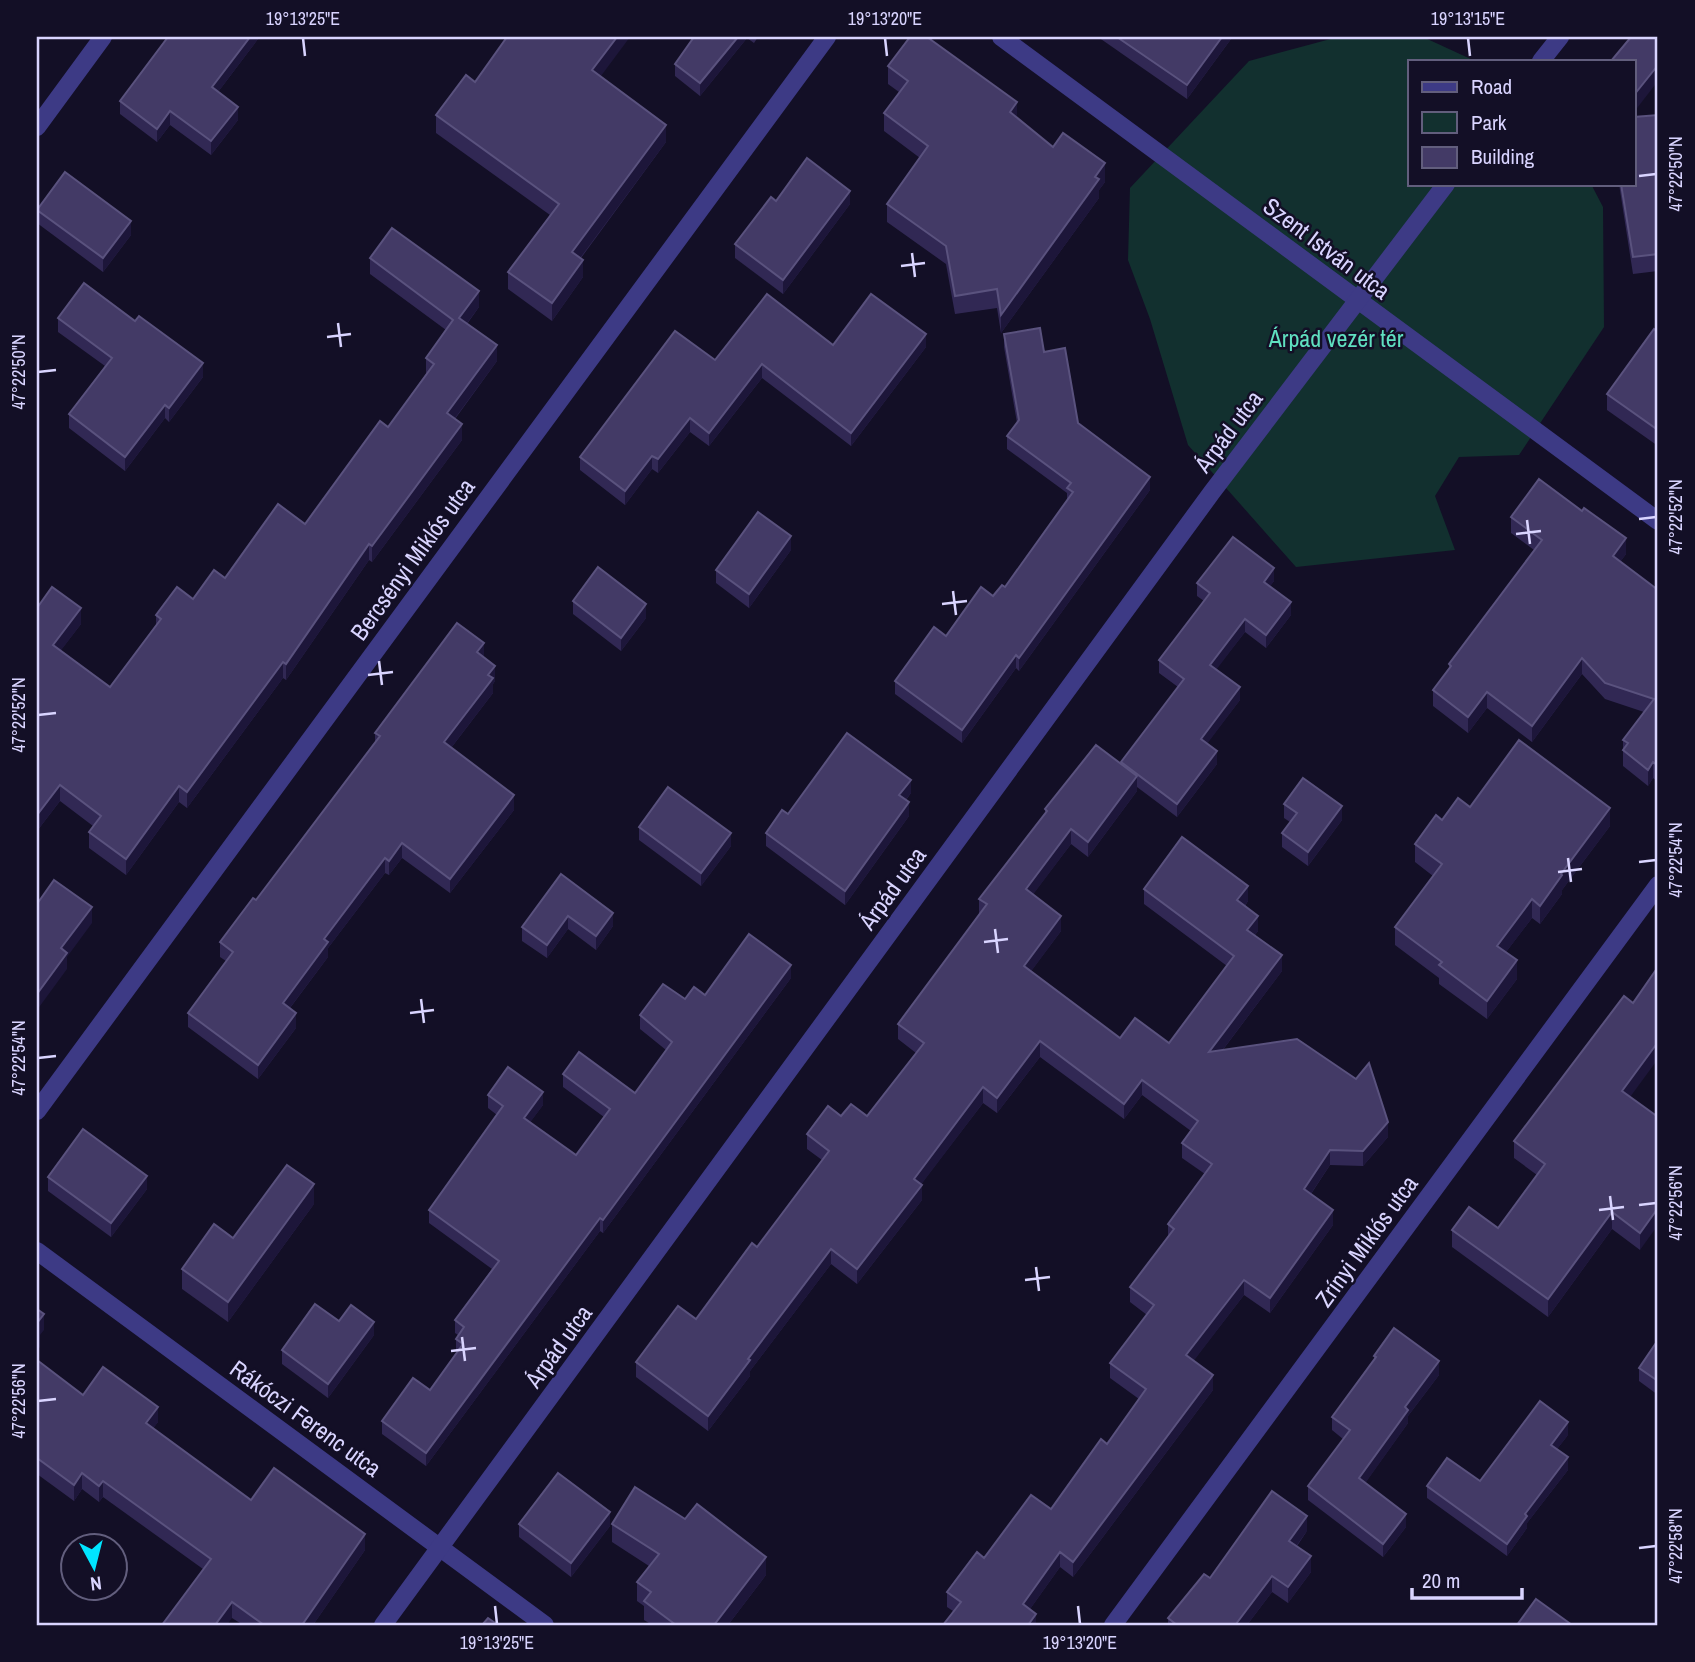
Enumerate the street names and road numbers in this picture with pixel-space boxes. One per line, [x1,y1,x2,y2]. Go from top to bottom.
street label: Szent István utca [1257,190,1397,306]
street label: Árpád utca [1186,383,1269,479]
street label: Bercsényi Miklós utca [342,472,482,646]
street label: Árpád utca [850,840,933,937]
street label: Zrínyi Miklós utca [1307,1169,1425,1313]
street label: Árpád utca [516,1298,599,1395]
street label: Rákóczi Ferenc utca [224,1352,388,1484]

